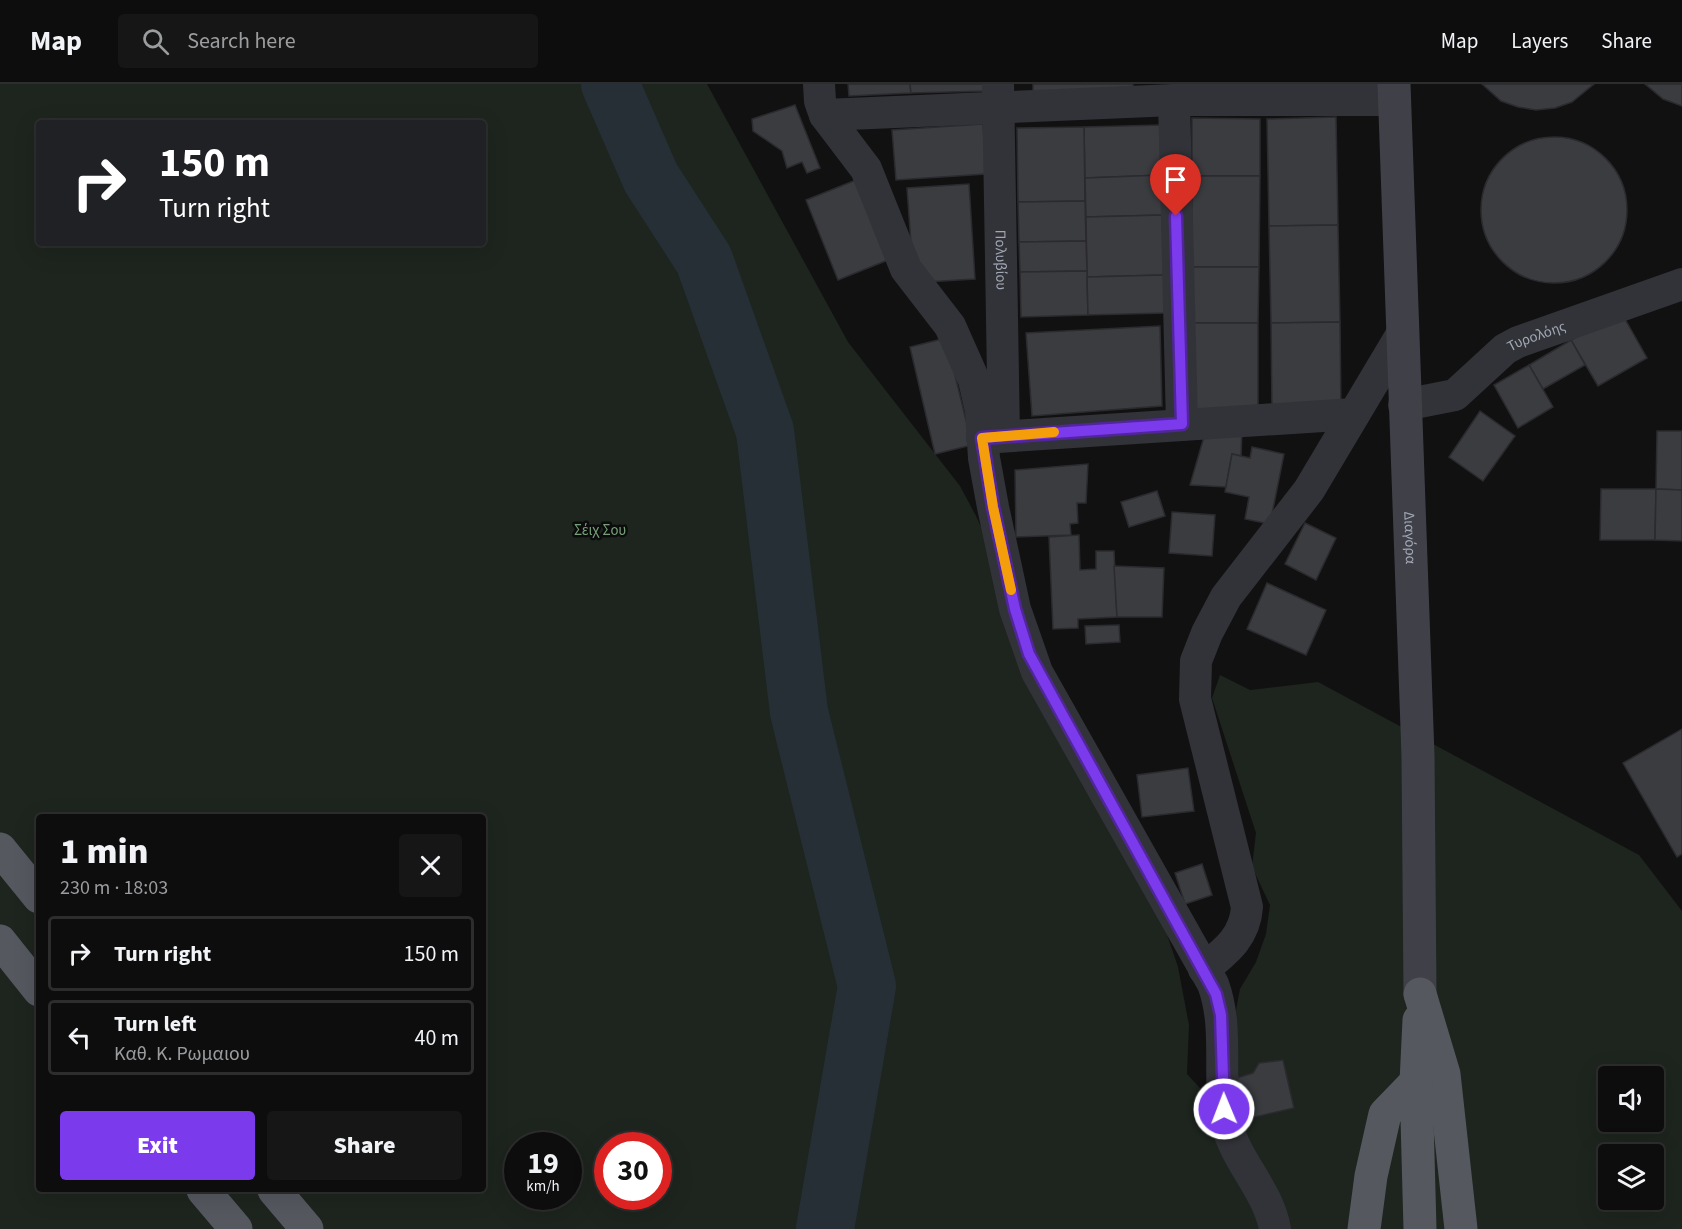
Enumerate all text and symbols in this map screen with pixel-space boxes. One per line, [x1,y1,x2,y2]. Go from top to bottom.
search box [118,14,538,68]
text: Map [30,21,82,61]
icon: search [139,25,172,58]
text: Search here [187,25,296,57]
text: Map [1441,26,1478,56]
text: Layers [1511,26,1568,56]
text: Share [1601,26,1652,56]
text: 150 m [159,133,270,193]
icon: right [60,144,138,222]
pin [1150,154,1201,216]
icon: arrive [1159,163,1192,196]
text: Turn right [159,189,270,228]
street label: Πολυβίου [989,230,1012,290]
street label: Τυρολόης [1503,316,1569,357]
street label: Διαγόρα [1398,511,1421,565]
park label: Σέιχ Σου [574,520,626,541]
text: 1 min [60,826,148,877]
button: close [399,834,462,897]
text: 230 m · 18:03 [60,874,168,902]
icon: right [63,937,96,970]
text: Turn right [114,938,211,970]
text: 150 m [404,938,459,970]
text: Turn left [114,1008,196,1040]
icon: left [63,1021,96,1054]
text: 40 m [414,1022,459,1054]
text: Καθ. Κ. Ρωμαιου [114,1040,250,1068]
map controls [1598,1066,1664,1210]
button: sound [1598,1066,1664,1132]
position arrow [1192,1077,1256,1141]
button: Exit [60,1111,255,1180]
button: Share [267,1111,462,1180]
speed limit sign: 30 [594,1132,672,1210]
text: 19 [527,1142,559,1185]
button: layers [1598,1144,1664,1210]
text: km/h [526,1176,560,1197]

